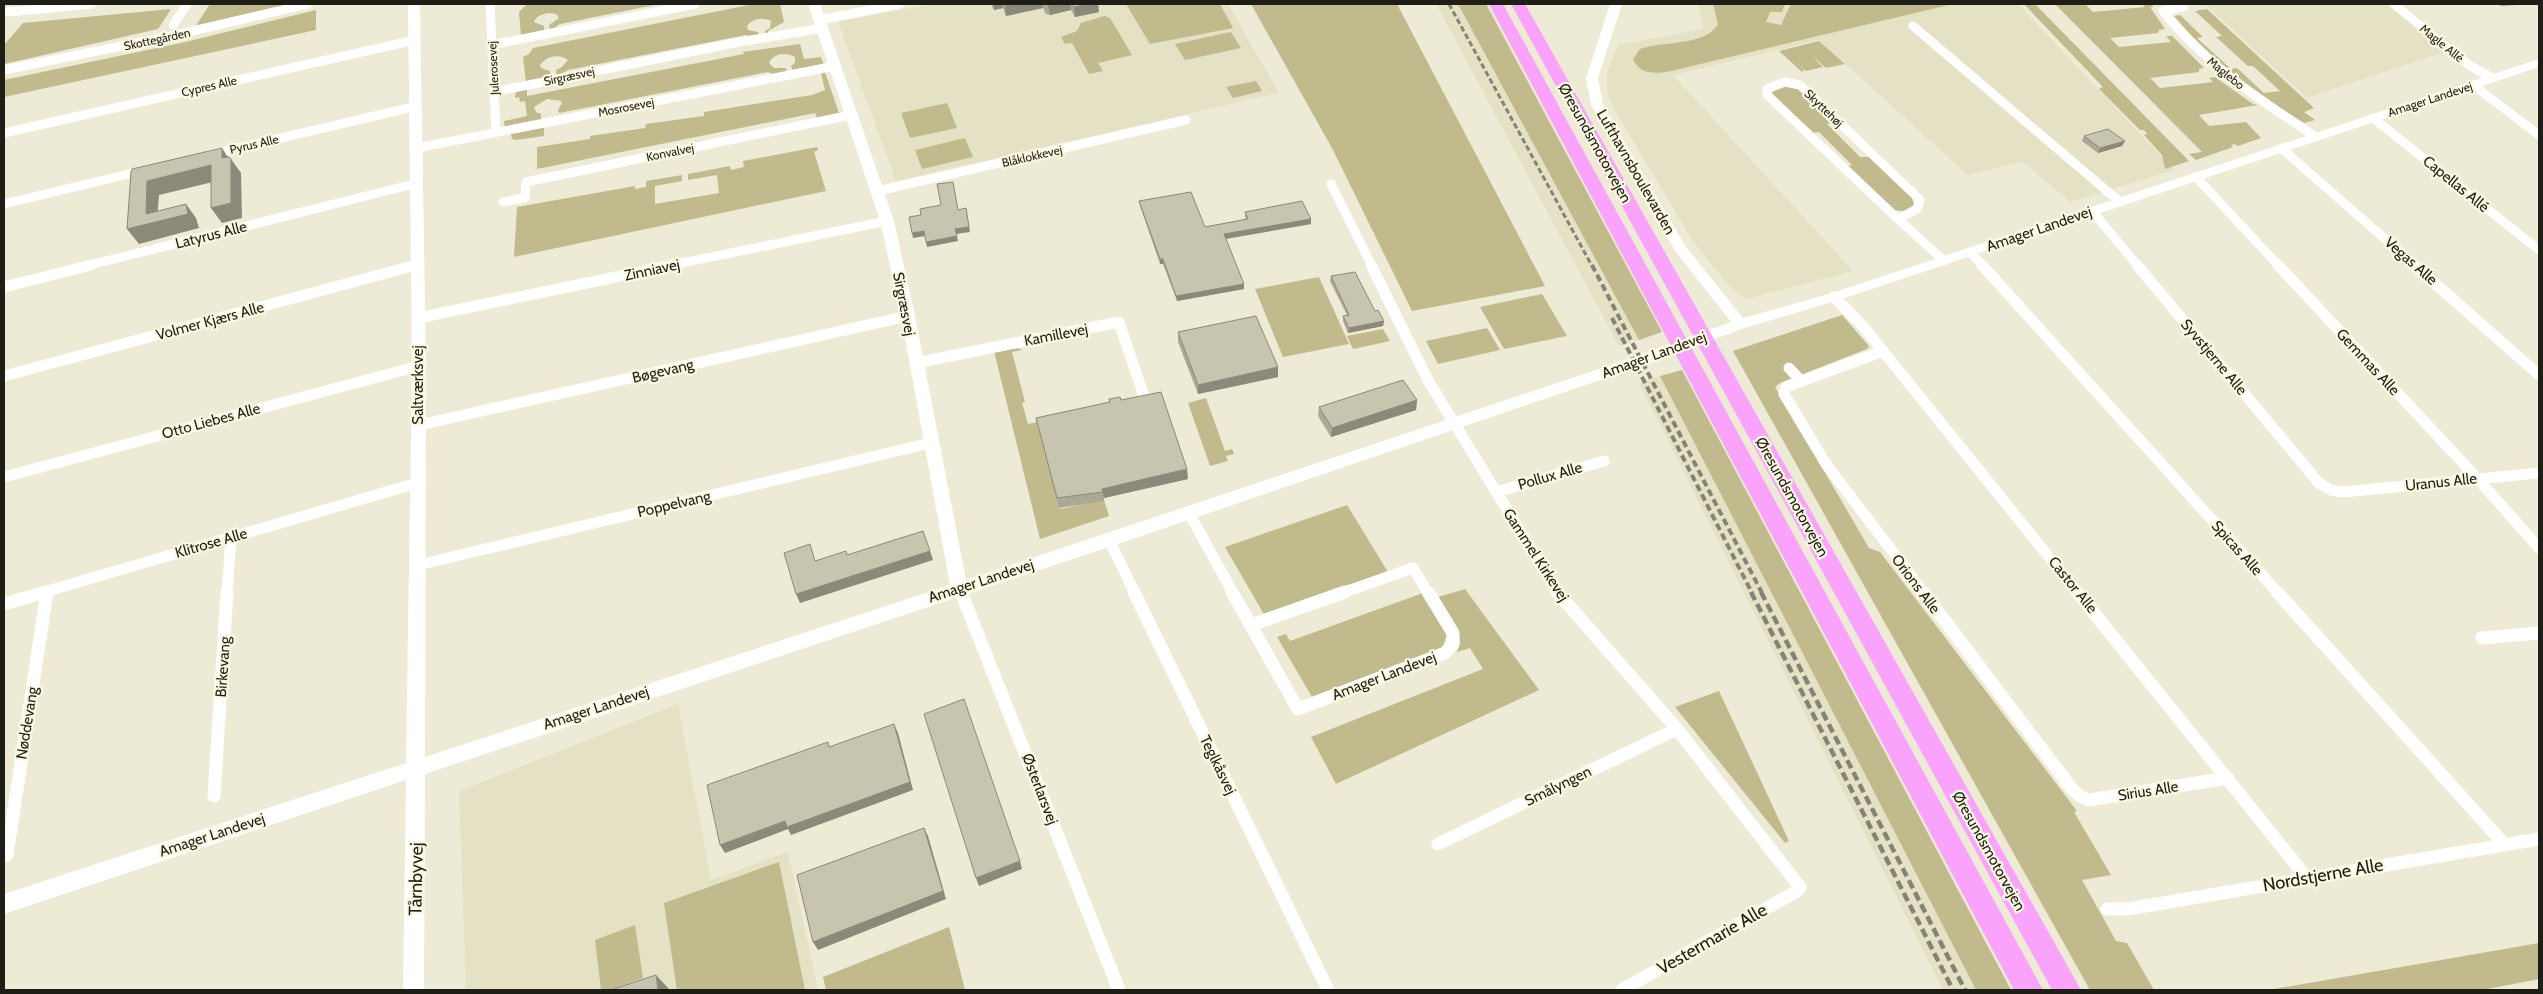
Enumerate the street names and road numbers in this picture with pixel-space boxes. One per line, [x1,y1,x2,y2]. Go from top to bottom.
street label: Magle Allé [2417,21,2467,65]
street label: Skottegården [122,25,192,53]
street label: Julerosevej [484,41,502,96]
street label: Maglebo [2204,53,2248,93]
street label: Sirgræsvej [542,63,596,89]
street label: Cypres Alle [180,72,238,100]
street label: Amager Landevej [2386,78,2474,120]
street label: Øresundsmotorvejen [1555,80,1635,206]
street label: Skyttehøj [1801,86,1847,130]
street label: Mosrosevej [597,94,655,120]
street label: Lufthavnsboulevarden [1593,106,1679,238]
street label: Pyrus Alle [228,131,280,157]
street label: Konvalvej [645,140,695,164]
street label: Blåklokkevej [1000,142,1064,170]
street label: Capellas Allé [2419,152,2493,216]
street label: Amager Landevej [1984,203,2094,255]
street label: Latyrus Alle [173,217,249,253]
street label: Vegas Alle [2381,233,2441,289]
street label: Zinniavej [623,255,681,285]
street label: Sirgræsvej [889,271,919,337]
street label: Volmer Kjærs Alle [154,298,266,344]
street label: Syvstjerne Alle [2177,315,2251,399]
street label: Kamillevej [1022,320,1090,350]
street label: Gemmas Alle [2333,325,2404,399]
street label: Amager Landevej [1599,328,1709,382]
street label: Saltværksvej [409,345,427,425]
street label: Bøgevang [630,355,696,387]
street label: Otto Liebes Alle [160,399,262,443]
street label: Øresundsmotorvejen [1752,434,1832,560]
street label: Pollux Alle [1516,458,1584,494]
street label: Uranus Alle [2404,469,2478,495]
street label: Poppelvang [636,487,713,521]
street label: Gammel Kirkevej [1499,505,1573,605]
street label: Spicas Alle [2208,517,2267,579]
street label: Klitrose Alle [173,524,249,562]
street label: Orions Alle [1888,551,1944,617]
street label: Castor Alle [2045,553,2102,617]
street label: Amager Landevej [926,555,1036,607]
street label: Birkevang [212,635,234,698]
street label: Amager Landevej [1329,648,1439,704]
street label: Amager Landevej [541,682,651,734]
street label: Nøddevang [12,685,42,761]
street label: Teglkåsvej [1196,732,1240,798]
street label: Østerlarsvej [1018,751,1062,827]
street label: Smålyngen [1522,762,1594,810]
street label: Sirius Alle [2116,777,2180,805]
street label: Øresundsmotorvejen [1949,788,2029,914]
street label: Amager Landevej [157,809,267,861]
street label: Tårnbyvej [404,842,428,916]
street label: Nordstjerne Alle [2261,854,2385,896]
street label: Vestermarie Alle [1653,899,1771,979]

